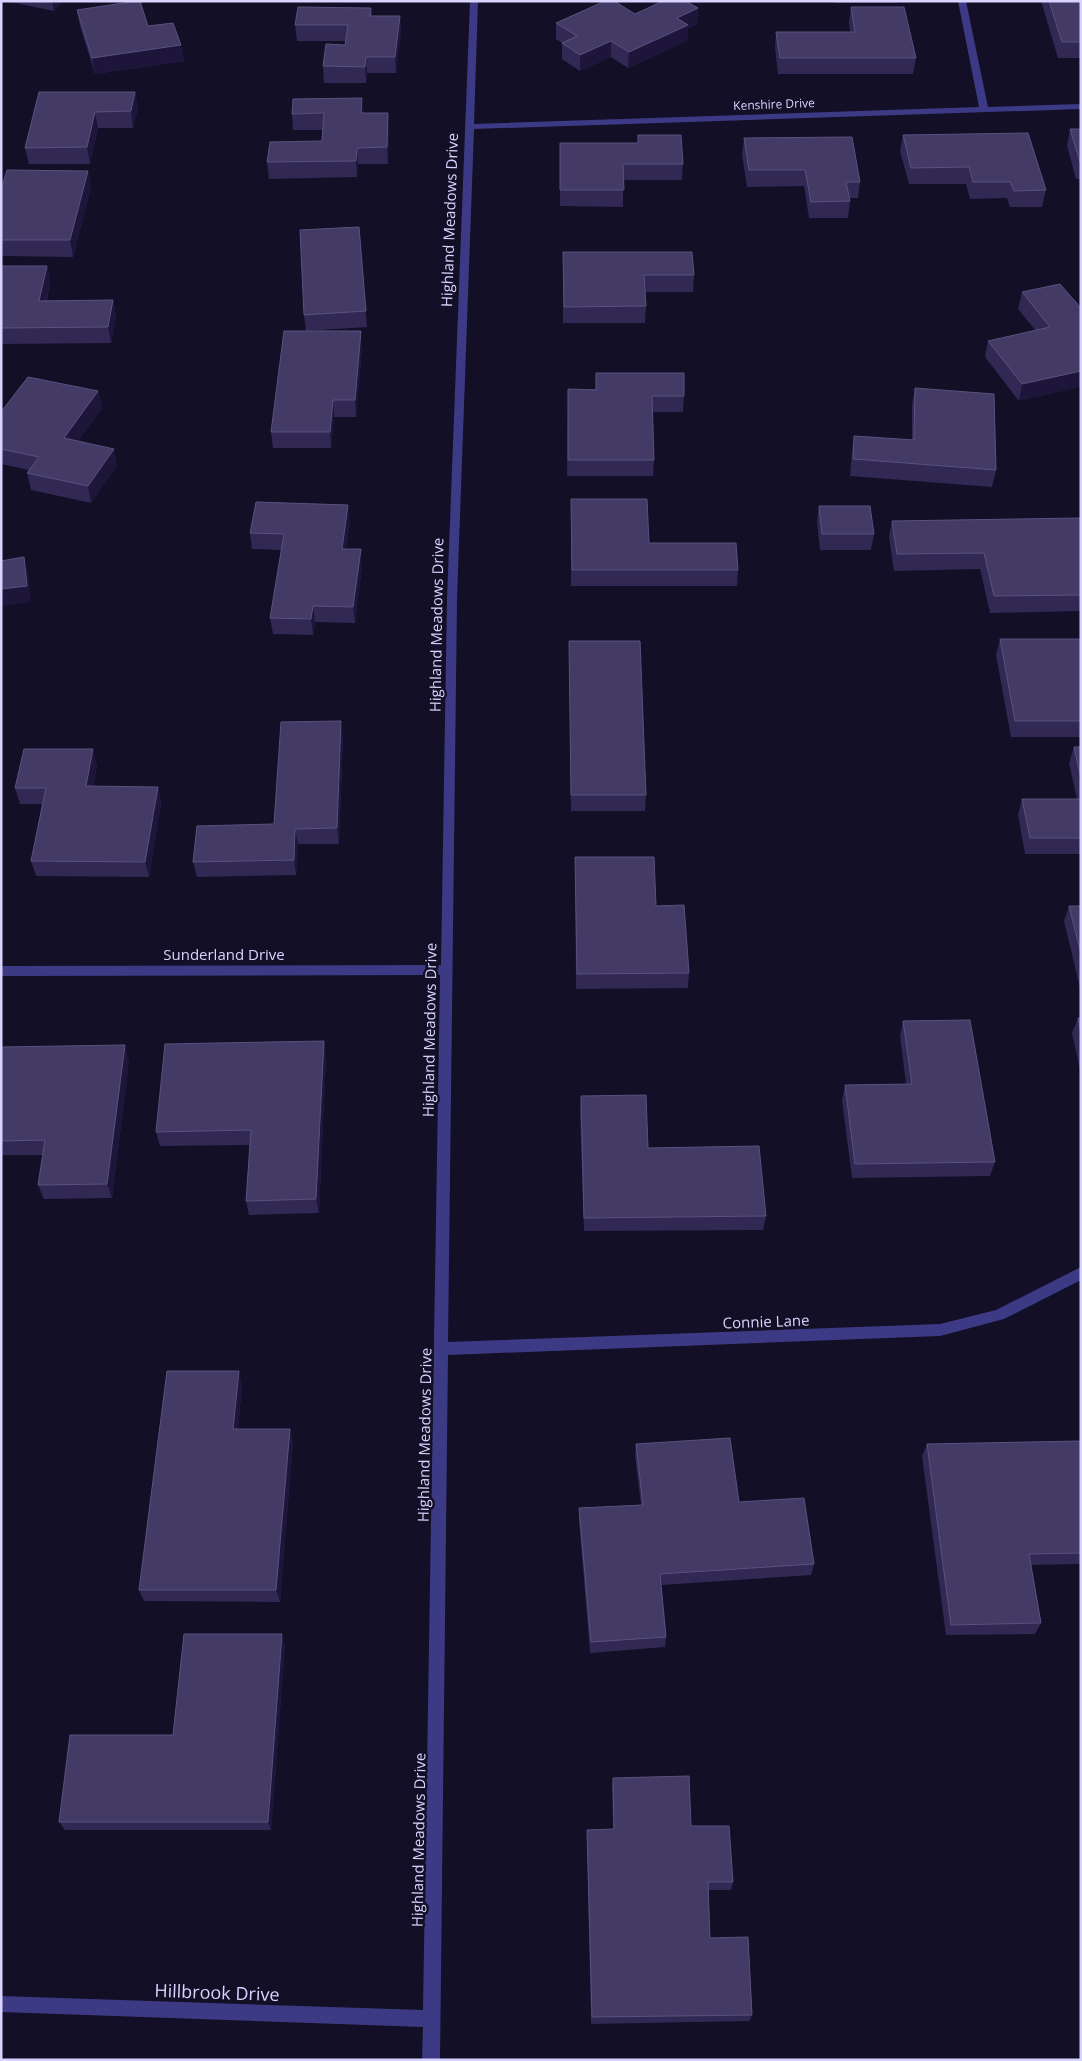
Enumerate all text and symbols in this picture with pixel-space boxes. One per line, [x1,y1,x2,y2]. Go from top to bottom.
street label: Kenshire Drive [733,94,815,114]
street label: Highland Meadows Drive [436,132,462,308]
street label: Highland Meadows Drive [424,538,448,712]
street label: Highland Meadows Drive [417,943,441,1117]
street label: Sunderland Drive [163,944,285,964]
street label: Connie Lane [722,1309,810,1333]
street label: Highland Meadows Drive [412,1348,436,1522]
street label: Highland Meadows Drive [406,1753,430,1927]
street label: Hillbrook Drive [154,1978,280,2006]

